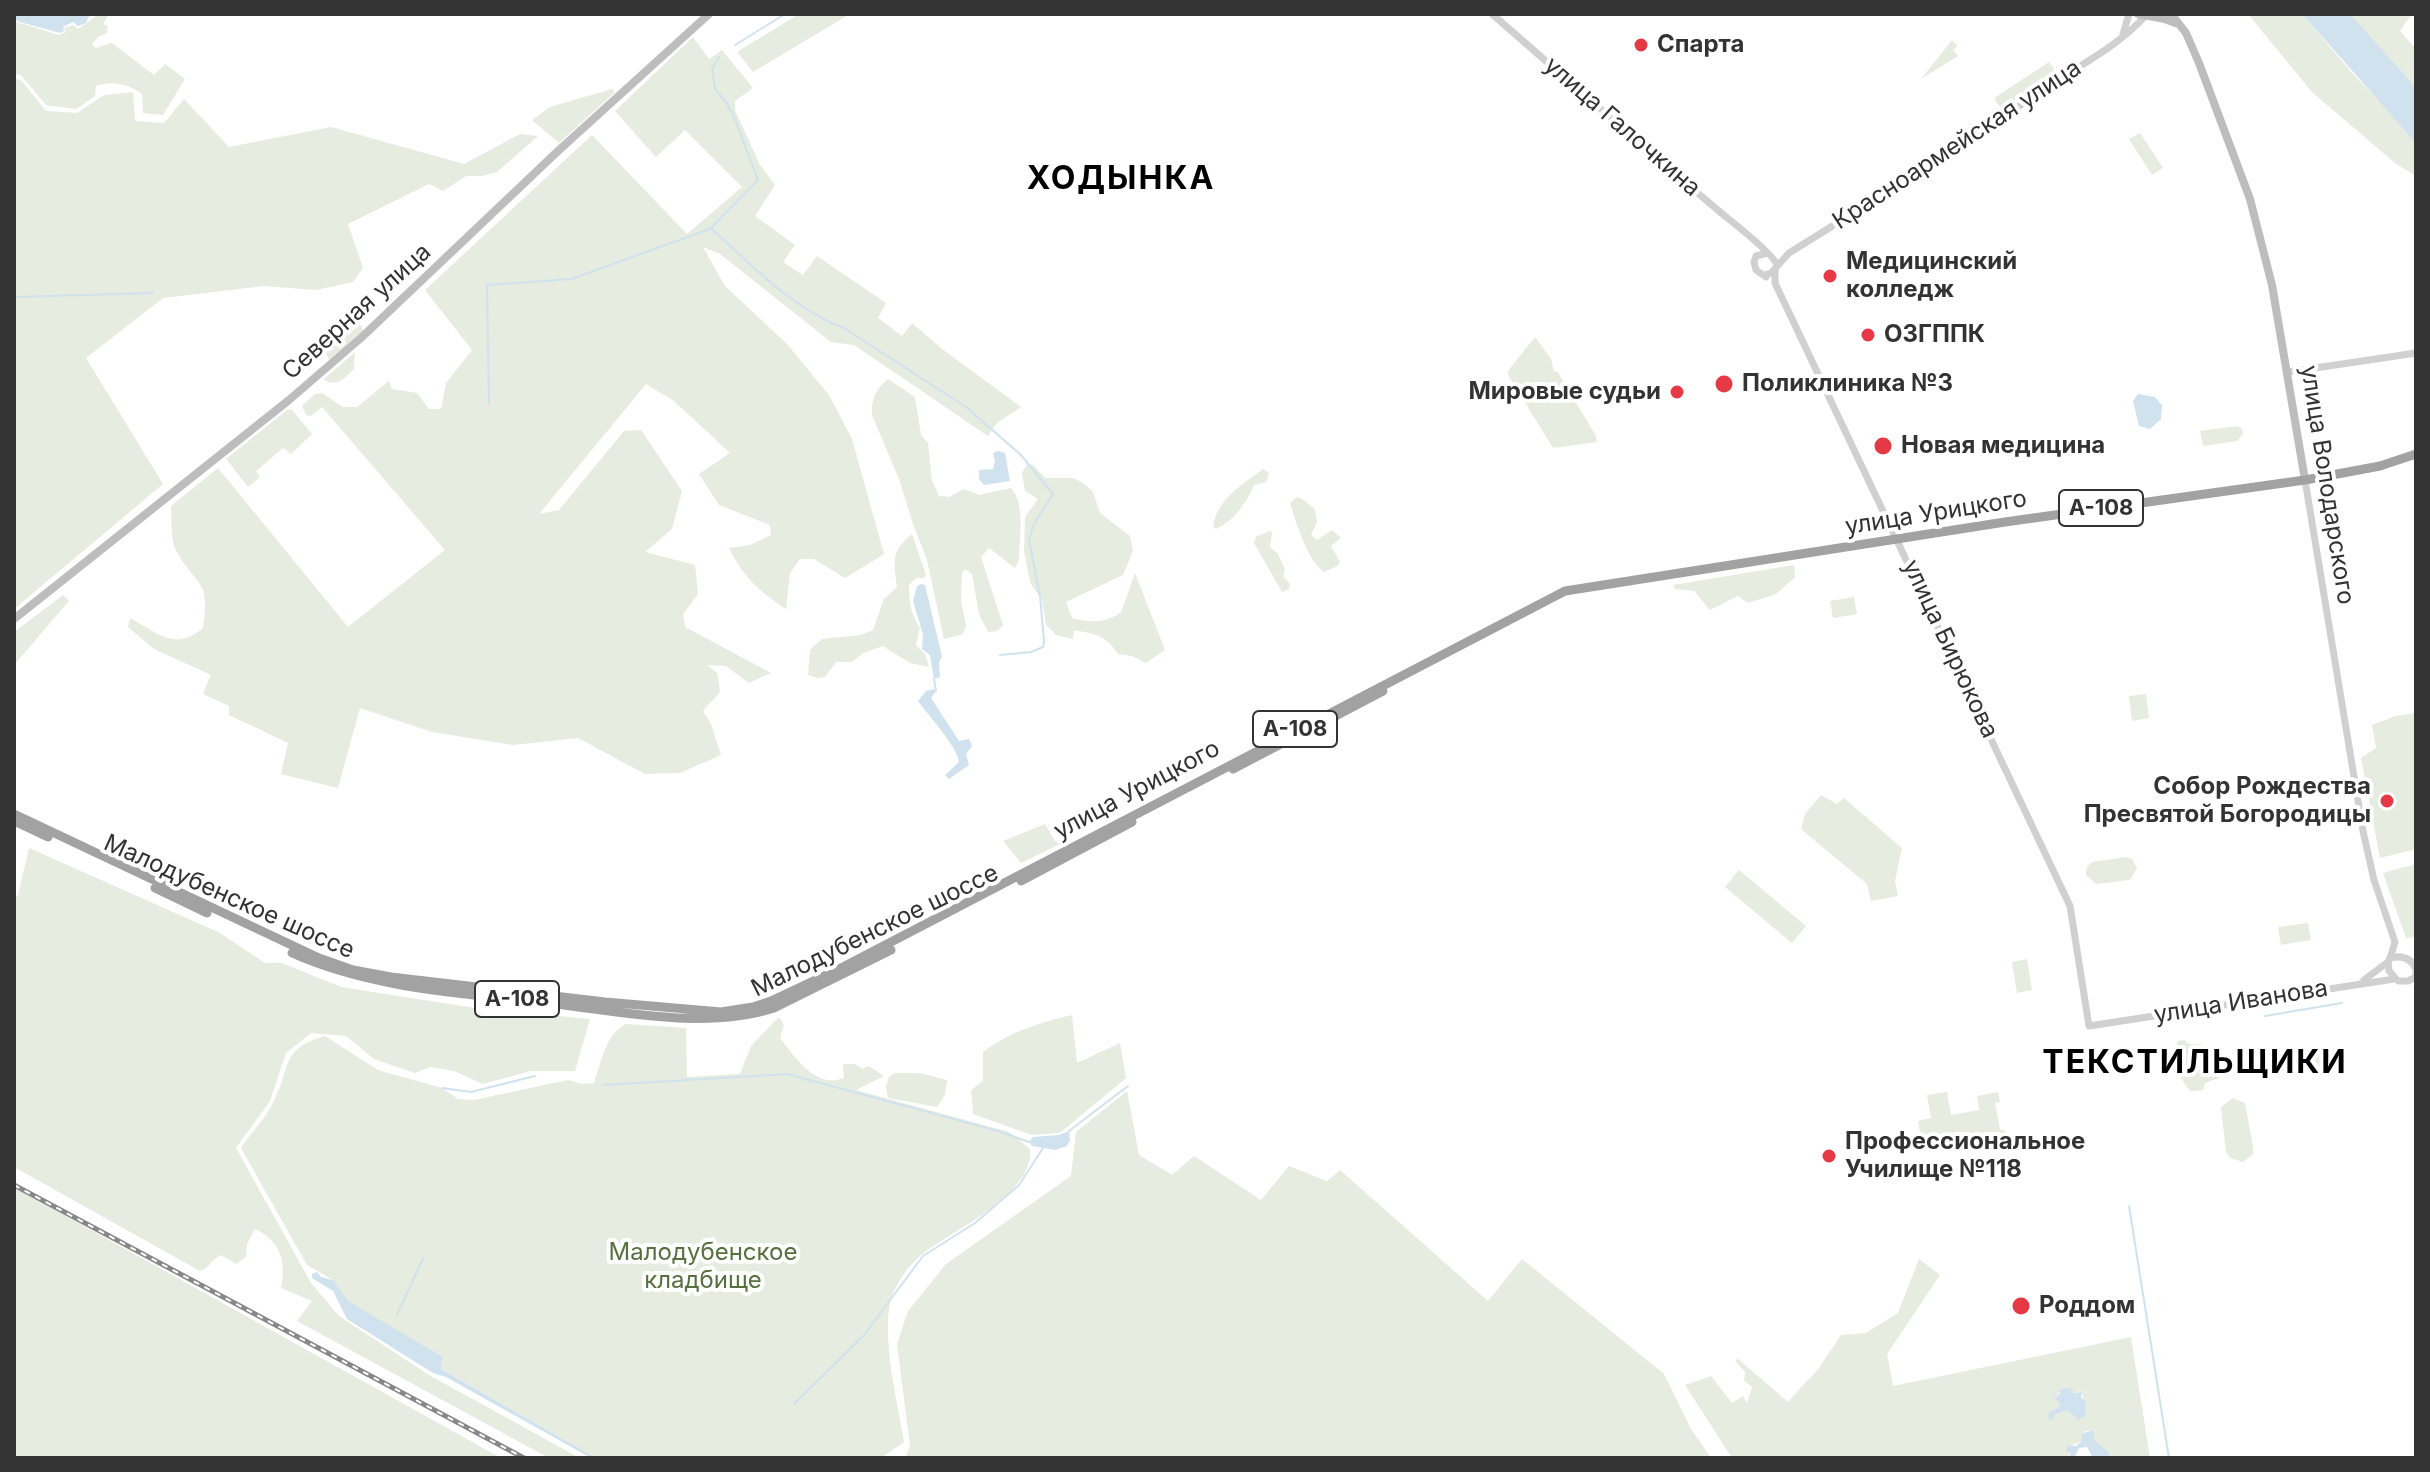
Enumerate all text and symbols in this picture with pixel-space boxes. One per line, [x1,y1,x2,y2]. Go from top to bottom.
place label: Спарта [1657,31,1744,59]
marker: Спарта [1632,36,1650,54]
street label: улица Галочкина [1538,51,1706,203]
street label: Красноармейская улица [1827,54,2087,236]
district label: ХОДЫНКА [1027,160,1215,198]
street label: Северная улица [277,238,437,386]
place label: Медицинский колледж [1846,248,2017,304]
marker: Медицинский колледж [1821,267,1839,285]
place label: ОЗГППК [1884,321,1985,349]
marker: ОЗГППК [1859,326,1877,344]
street label: улица Володарского [2294,363,2360,607]
place label: Поликлиника №3 [1742,370,1953,398]
marker: Поликлиника №3 [1713,373,1735,395]
place label: Мировые судьи [1468,378,1661,406]
marker: Мировые судьи [1668,383,1686,401]
place label: Новая медицина [1901,432,2105,460]
marker: Новая медицина [1872,435,1894,457]
street label: улица Урицкого [1843,484,2029,542]
road number: А-108 [2059,490,2143,526]
street label: улица Бирюкова [1896,555,2004,743]
road number: А-108 [1253,711,1337,747]
street label: улица Урицкого [1049,734,1225,846]
place label: Собор Рождества Пресвятой Богородицы [2084,773,2371,829]
marker: Собор Рождества Пресвятой Богородицы [2378,792,2396,810]
street label: Малодубенское шоссе [99,829,359,965]
street label: Малодубенское шоссе [747,859,1003,1003]
street label: улица Иванова [2152,974,2330,1030]
road number: А-108 [475,981,559,1017]
district label: ТЕКСТИЛЬЩИКИ [2042,1044,2348,1082]
place label: Профессиональное Училище №118 [1845,1128,2085,1184]
marker: Профессиональное Училище №118 [1820,1147,1838,1165]
park label: Малодубенское кладбище [609,1239,797,1295]
place label: Роддом [2039,1292,2135,1320]
marker: Роддом [2010,1295,2032,1317]

